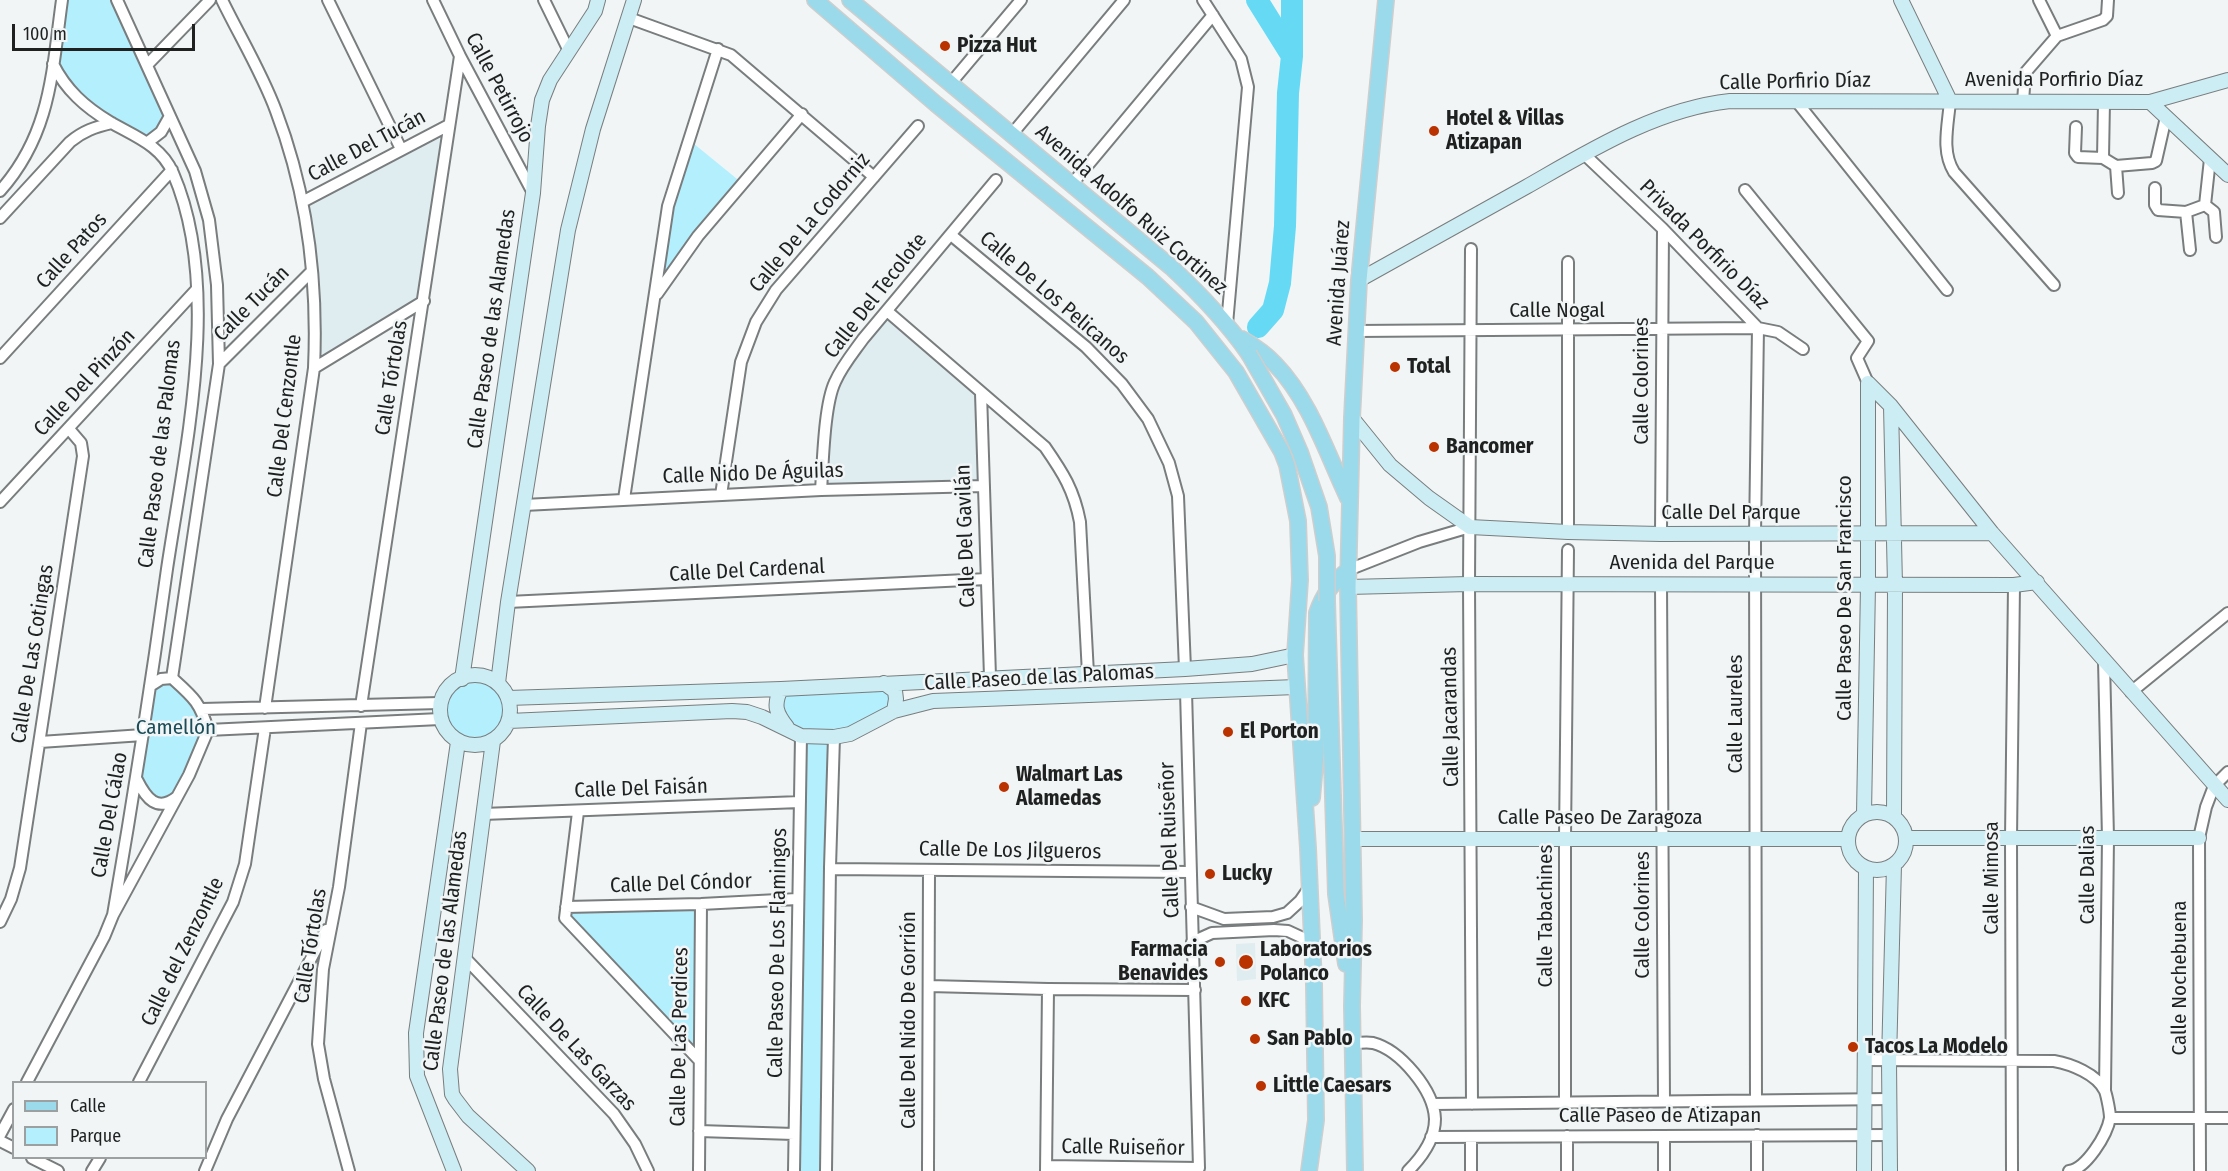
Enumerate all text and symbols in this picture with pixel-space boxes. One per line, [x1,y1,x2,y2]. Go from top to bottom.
scale bar [15,12,198,50]
text: 100 m [23,23,67,45]
street label: Calle Petirrojo [459,29,539,147]
place label: Pizza Hut [957,33,1037,59]
marker: Pizza Hut [938,39,952,53]
street label: Avenida Porfirio Díaz [1965,67,2143,93]
street label: Calle Porfirio Díaz [1719,68,1871,96]
street label: Calle Del Tucán [304,104,430,188]
place label: Hotel & Villas Atizapan [1446,106,1564,156]
street label: Avenida Adolfo Ruiz Cortinez [1030,120,1232,300]
marker: Hotel & Villas Atizapan [1427,124,1441,138]
street label: Calle De La Codorniz [744,148,876,298]
street label: Privada Porfirio Díaz [1634,175,1774,315]
street label: Calle Paseo de las Alamedas [463,207,521,451]
street label: Calle Patos [31,208,113,294]
street label: Avenida Juárez [1322,219,1356,347]
street label: Calle De Los Pelicanos [974,226,1134,370]
street label: Calle Del Tecolote [819,228,933,364]
street label: Calle Tucán [209,261,295,347]
street label: Calle Nogal [1509,298,1605,324]
street label: Calle Colorines [1629,317,1655,445]
street label: Calle Tórtolas [370,319,414,437]
street label: Calle Del Pinzón [29,324,141,442]
street label: Calle Del Cenzontle [262,333,308,499]
street label: Calle Paseo de las Palomas [133,338,187,570]
place label: Total [1407,354,1450,380]
marker: Total [1388,360,1402,374]
place label: Bancomer [1446,434,1533,460]
marker: Bancomer [1427,440,1441,454]
street label: Calle Nido De Águilas [662,458,844,490]
street label: Calle Del Gavilán [951,464,981,608]
street label: Calle Paseo De San Francisco [1832,475,1858,721]
street label: Calle Del Parque [1661,500,1801,526]
street label: Avenida del Parque [1609,550,1775,576]
street label: Calle Del Cardenal [669,554,825,588]
street label: Calle De Las Cotingas [6,563,60,745]
street label: Calle Jacarandas [1437,647,1465,787]
street label: Calle Laureles [1723,654,1749,774]
street label: Calle Paseo de las Palomas [924,659,1154,697]
park label: Camellón [136,715,216,741]
place label: El Porton [1240,719,1319,745]
marker: El Porton [1221,725,1235,739]
street label: Calle Del Cálao [87,750,133,880]
street label: Calle Del Ruiseñor [1155,761,1185,919]
place label: Walmart Las Alamedas [1016,762,1123,812]
street label: Calle Del Faisán [574,774,708,804]
marker: Walmart Las Alamedas [997,780,1011,794]
street label: Calle Paseo De Zaragoza [1497,805,1703,831]
street label: Calle Mimosa [1979,821,2005,935]
street label: Calle Dalias [2075,826,2101,924]
street label: Calle Paseo De Los Flamingos [763,828,793,1078]
street label: Calle Paseo de las Alamedas [419,829,473,1073]
street label: Calle De Los Jilgueros [919,837,1101,865]
street label: Calle Tabachines [1533,845,1559,987]
street label: Calle Colorines [1630,851,1656,979]
place label: Lucky [1222,861,1272,887]
marker: Lucky [1203,867,1217,881]
street label: Calle Del Cóndor [610,869,752,899]
street label: Calle del Zenzontle [136,873,230,1031]
street label: Calle Tórtolas [289,887,333,1005]
street label: Calle Nochebuena [2167,901,2193,1055]
street label: Calle Del Nido De Gorrión [896,911,922,1129]
place label: Farmacia Benavides [1118,937,1208,987]
place label: Laboratorios Polanco [1260,937,1372,987]
street label: Calle De Las Perdices [666,947,694,1127]
marker: Laboratorios Polanco [1237,953,1255,971]
marker: Farmacia Benavides [1213,955,1227,969]
street label: Calle De Las Garzas [511,979,641,1117]
place label: KFC [1258,988,1290,1014]
marker: KFC [1239,994,1253,1008]
place label: San Pablo [1267,1026,1353,1052]
marker: San Pablo [1248,1032,1262,1046]
place label: Tacos La Modelo [1865,1034,2008,1060]
marker: Tacos La Modelo [1846,1040,1860,1054]
place label: Little Caesars [1273,1073,1392,1099]
marker: Little Caesars [1254,1079,1268,1093]
legend [12,1081,207,1159]
text: Calle [70,1095,106,1117]
street label: Calle Paseo de Atizapan [1559,1103,1761,1129]
text: Parque [70,1125,121,1147]
street label: Calle Ruiseñor [1061,1134,1185,1162]

